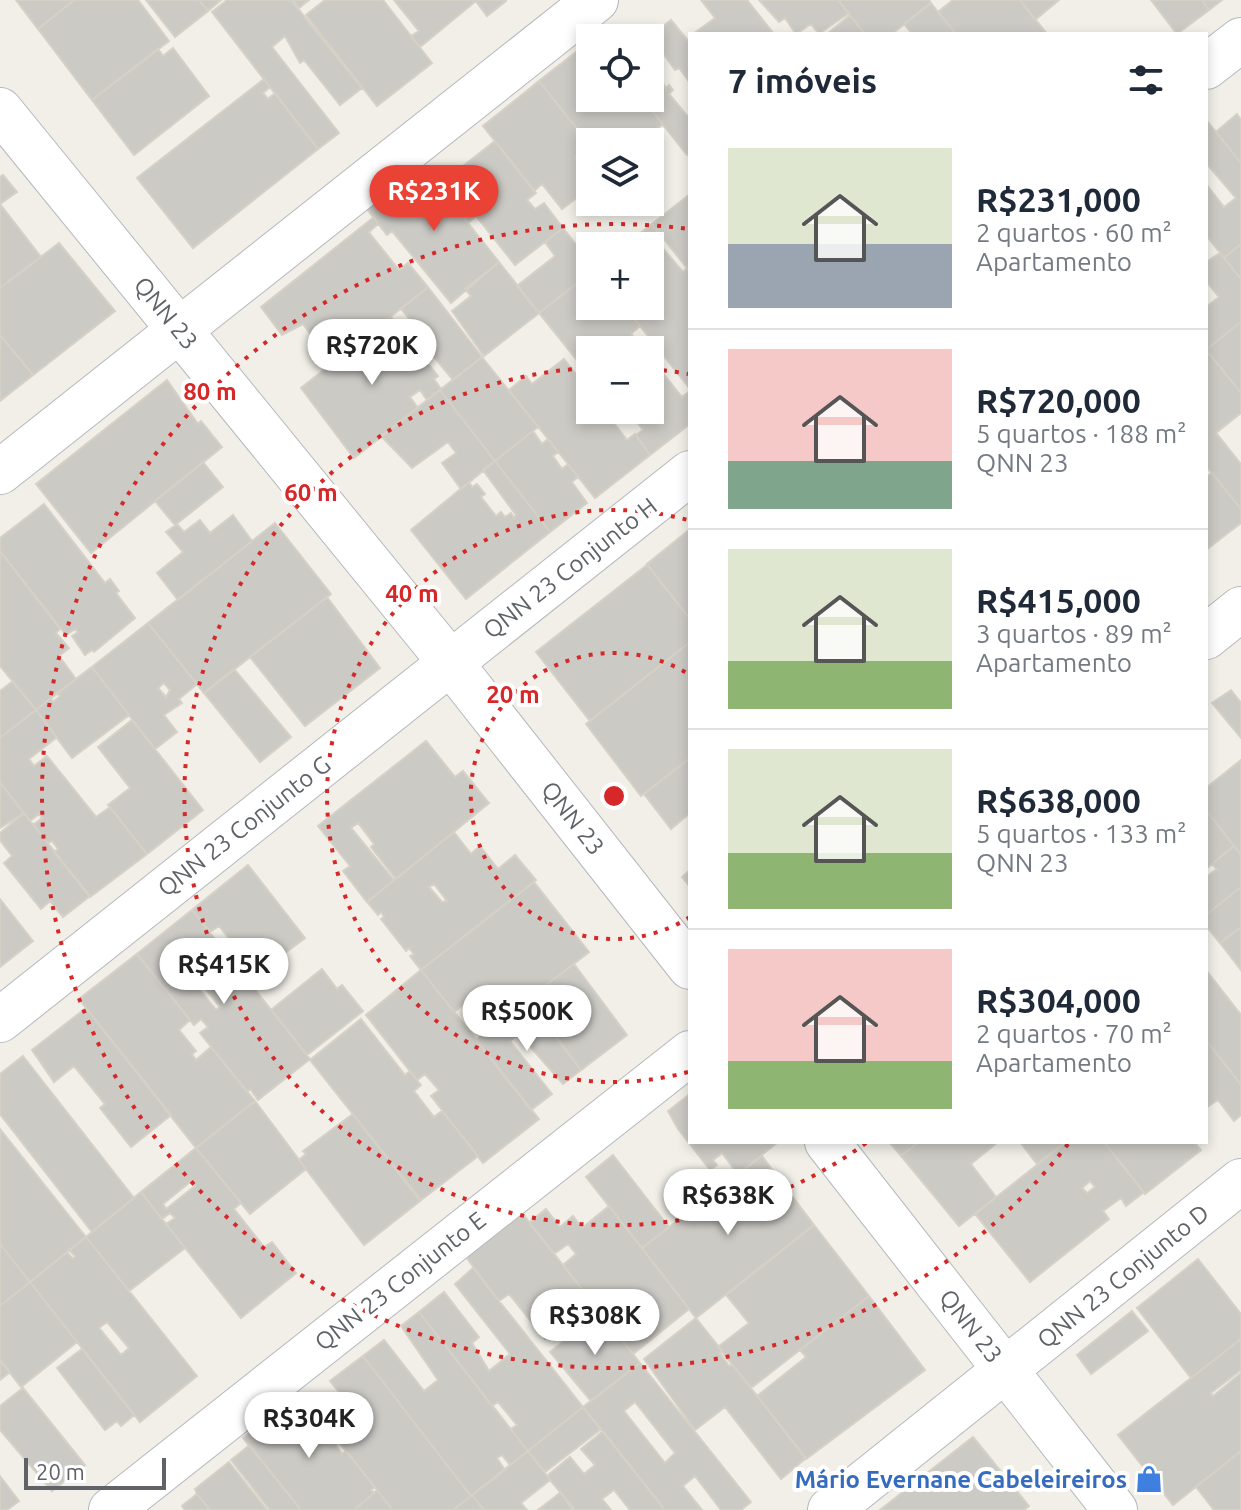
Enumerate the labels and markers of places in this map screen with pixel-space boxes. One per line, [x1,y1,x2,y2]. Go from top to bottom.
pin: R$231K [369,165,499,233]
pin: R$720K [307,319,437,387]
centre of rings [600,782,628,810]
pin: R$415K [159,938,289,1006]
pin: R$500K [462,985,592,1053]
pin: R$638K [663,1169,793,1237]
pin: R$308K [530,1289,660,1357]
pin: R$304K [244,1392,374,1460]
shop icon: Mário Evernane Cabeleireiros [1134,1464,1164,1494]
place label: Mário Evernane Cabeleireiros [795,1466,1127,1493]

